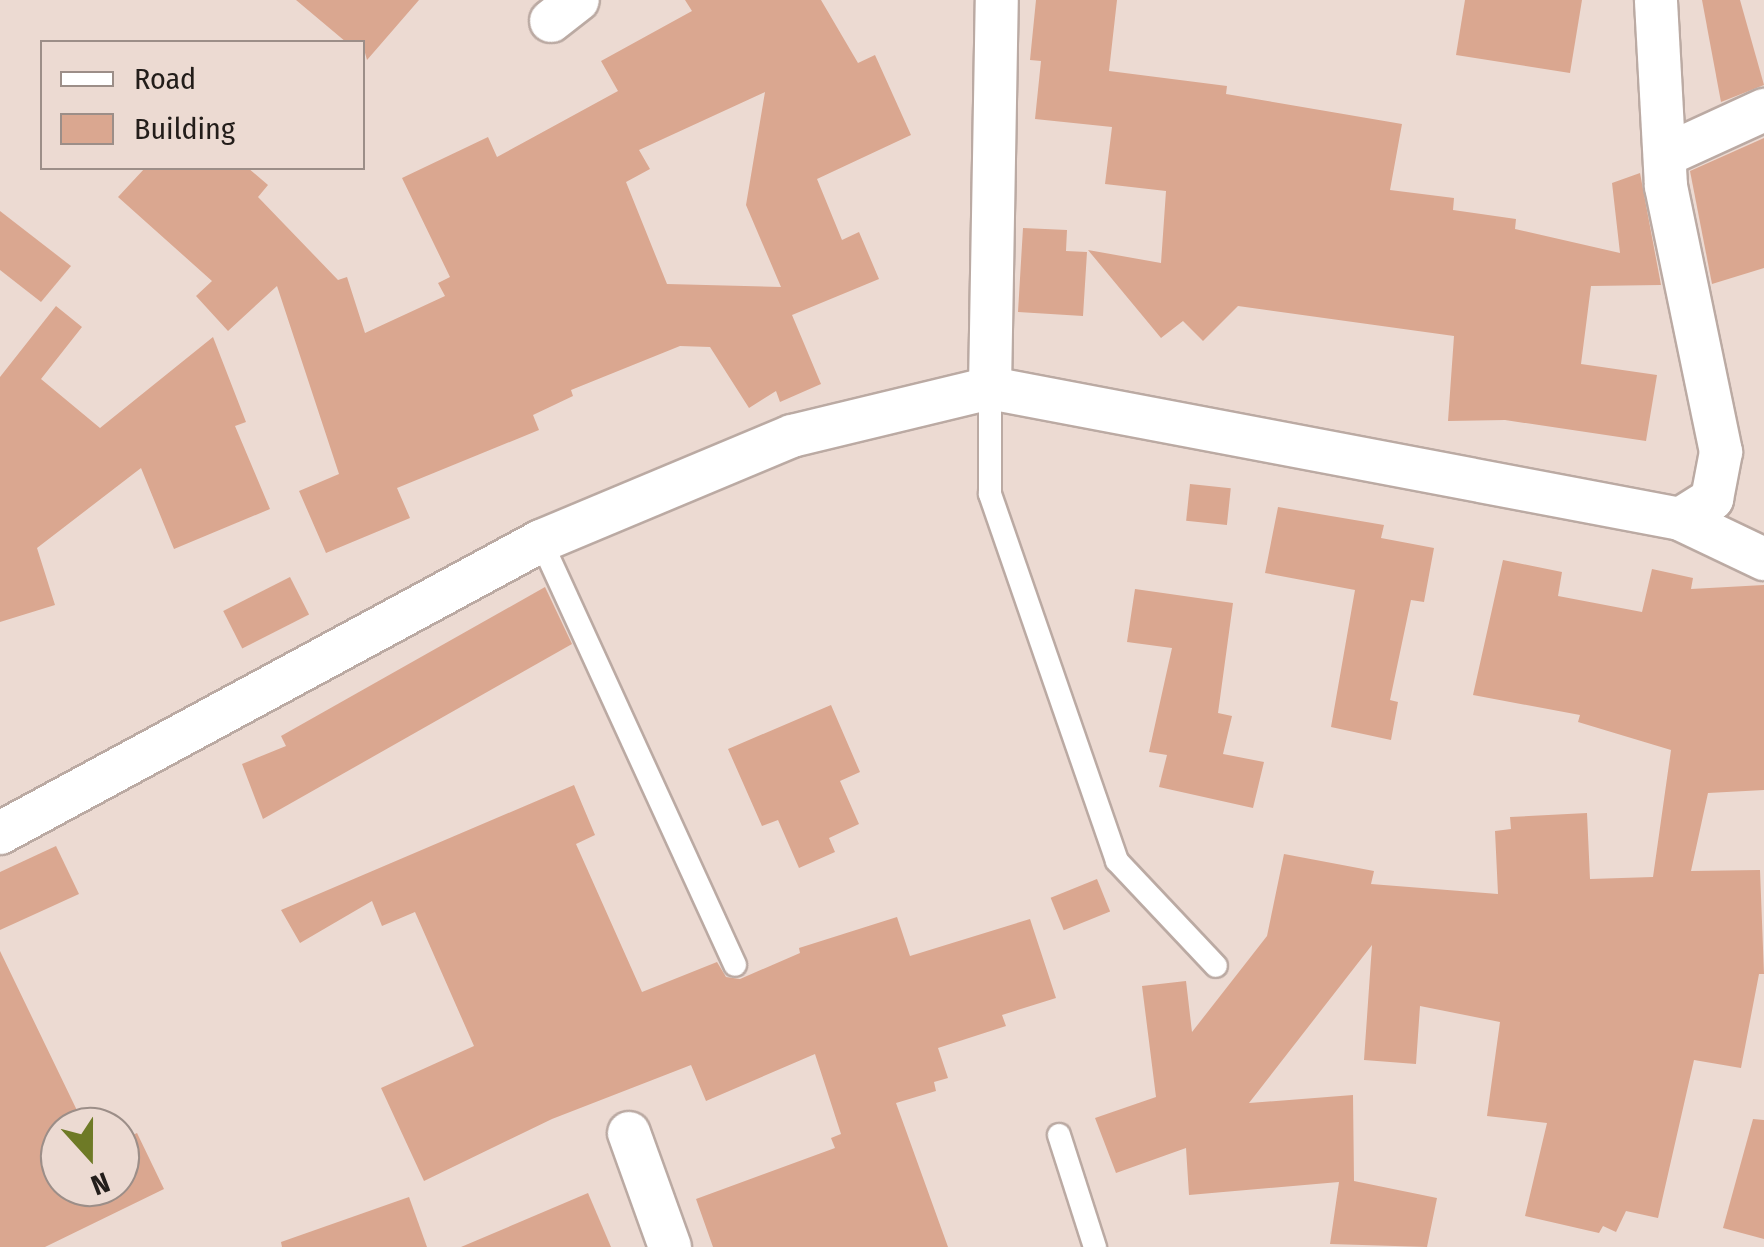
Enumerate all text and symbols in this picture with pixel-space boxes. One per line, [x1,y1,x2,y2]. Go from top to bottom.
legend [40,40,365,170]
text: Road [134,61,196,97]
text: Building [134,111,235,147]
north arrow [40,1107,140,1207]
text: N [86,1165,114,1202]

